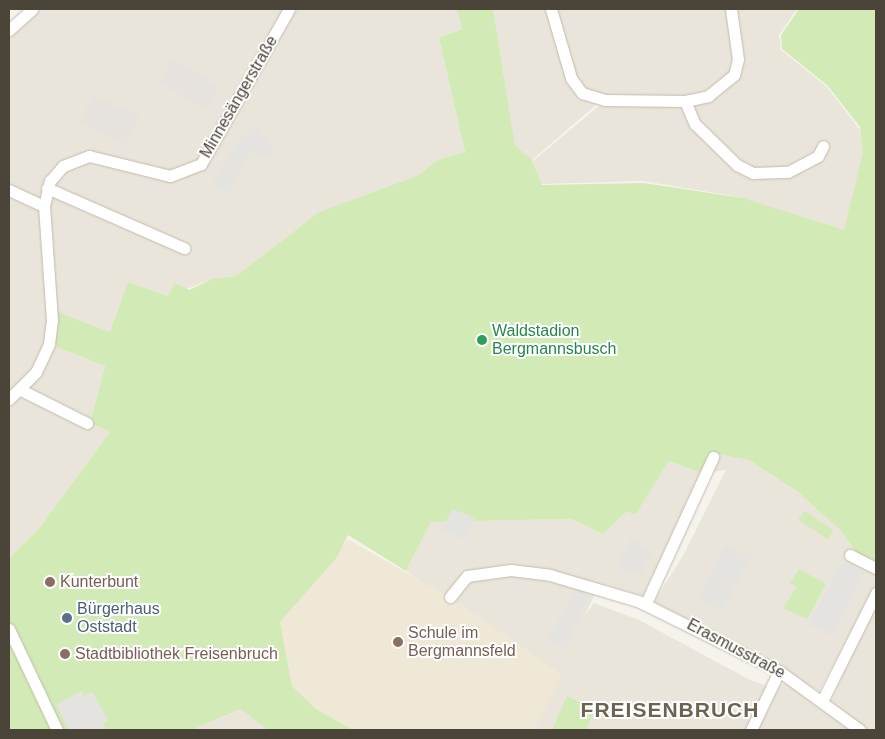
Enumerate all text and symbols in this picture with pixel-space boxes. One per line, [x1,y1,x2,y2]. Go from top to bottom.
street label: Minnesängerstraße [196,33,282,161]
place label: Waldstadion Bergmannsbusch [492,321,617,359]
marker: Waldstadion Bergmannsbusch [476,334,488,346]
place label: Kunterbunt [60,572,138,592]
marker: Kunterbunt [44,576,56,588]
place label: Bürgerhaus Oststadt [77,599,160,637]
marker: Bürgerhaus Oststadt [61,612,73,624]
street label: Erasmusstraße [684,615,788,683]
place label: Schule im Bergmannsfeld [408,623,516,661]
marker: Schule im Bergmannsfeld [392,636,404,648]
place label: Stadtbibliothek Freisenbruch [75,644,278,664]
marker: Stadtbibliothek Freisenbruch [59,648,71,660]
district label: FREISENBRUCH [579,697,761,723]

